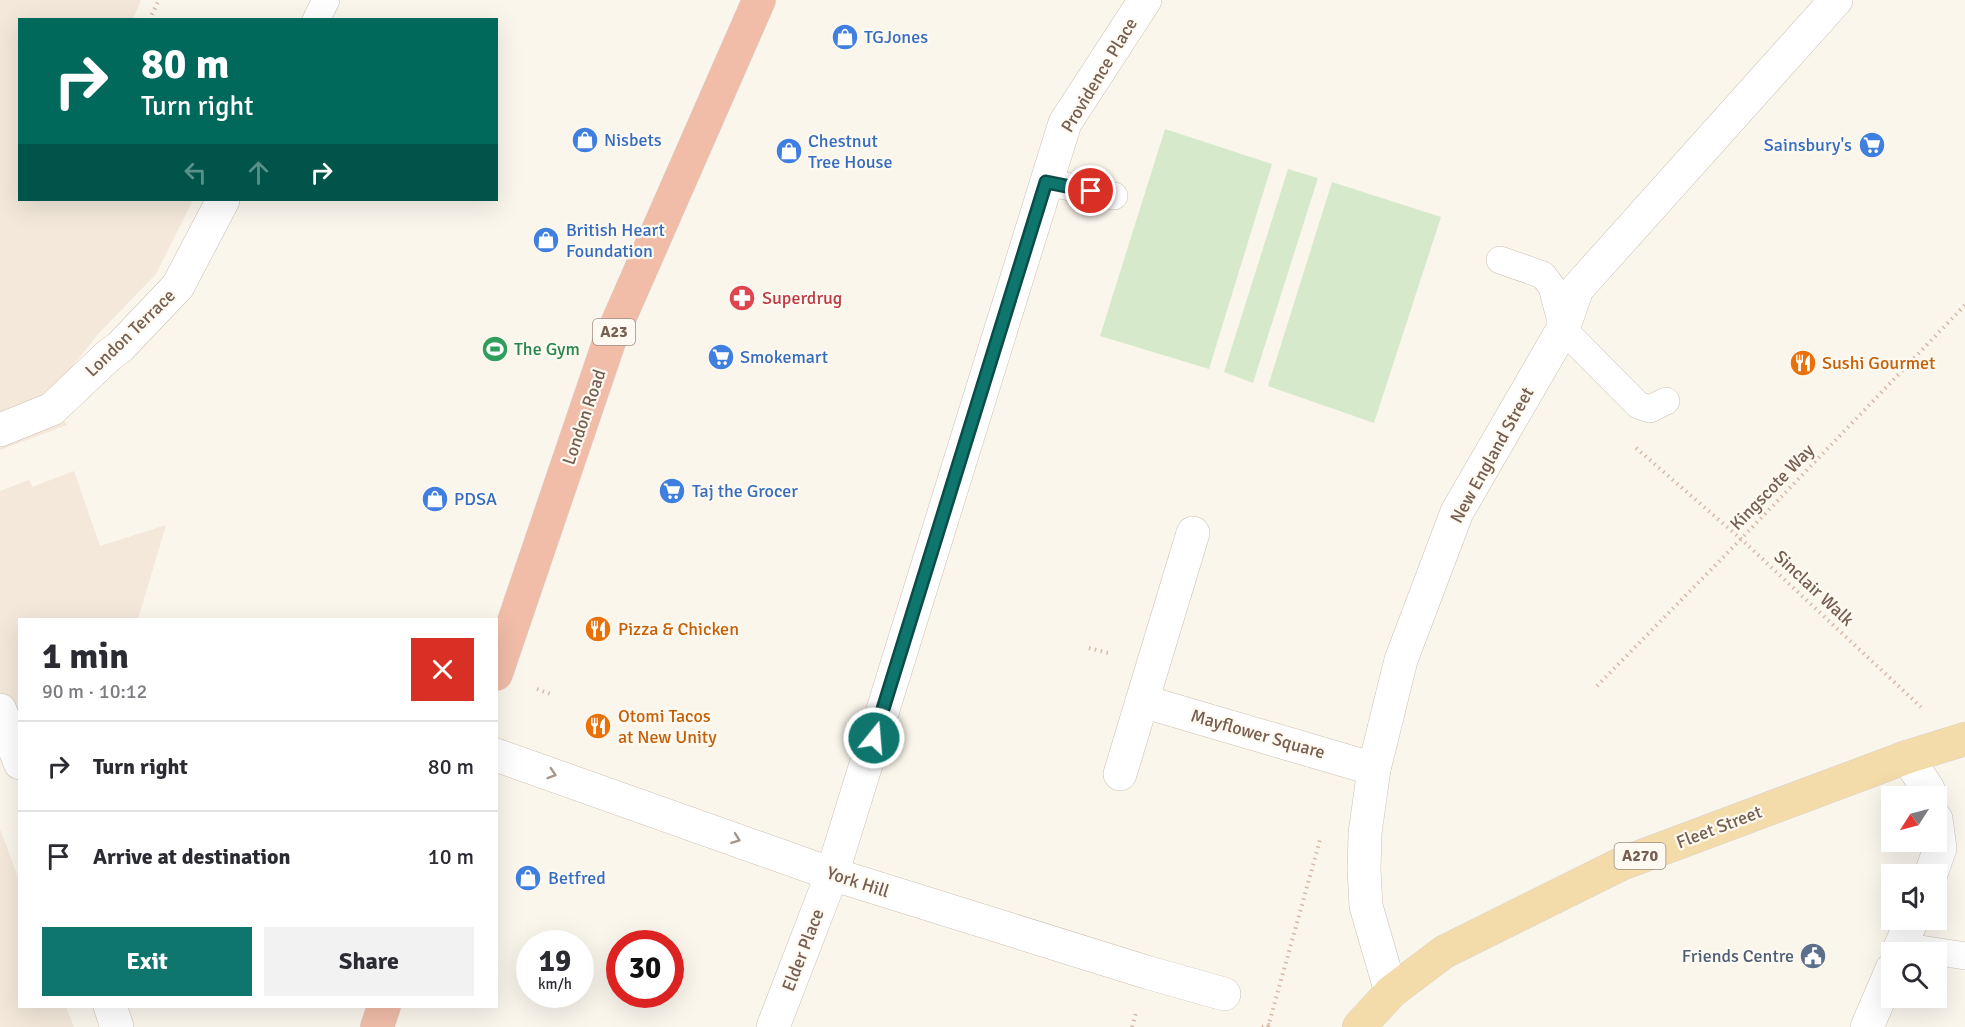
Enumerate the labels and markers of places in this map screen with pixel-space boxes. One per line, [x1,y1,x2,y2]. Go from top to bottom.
shop icon: TGJones [830,22,860,52]
place label: TGJones [864,26,928,48]
shop icon: Nisbets [570,125,600,155]
place label: Nisbets [604,129,662,151]
place label: Chestnut Tree House [808,130,892,173]
supermarket icon: Sainsbury's [1857,130,1887,160]
place label: Sainsbury's [1764,134,1852,156]
shop icon: Chestnut Tree House [774,136,804,166]
pin [1065,165,1116,216]
place label: British Heart Foundation [566,219,665,262]
shop icon: British Heart Foundation [531,225,561,255]
pharmacy icon: Superdrug [727,283,757,313]
place label: Superdrug [762,287,842,309]
sports icon: The Gym [480,334,510,364]
place label: The Gym [514,338,580,360]
supermarket icon: Smokemart [706,342,736,372]
place label: Smokemart [740,346,828,368]
restaurant icon: Sushi Gourmet [1788,348,1818,378]
place label: Sushi Gourmet [1822,352,1935,374]
supermarket icon: Taj the Grocer [657,476,687,506]
place label: Taj the Grocer [692,480,798,502]
shop icon: PDSA [420,484,450,514]
place label: PDSA [454,488,497,510]
restaurant icon: Pizza & Chicken [583,614,613,644]
place label: Pizza & Chicken [618,618,739,640]
place label: Otomi Tacos at New Unity [618,705,717,748]
restaurant icon: Otomi Tacos at New Unity [583,711,613,741]
shop icon: Betfred [513,863,543,893]
place label: Betfred [548,867,606,889]
public building icon: Friends Centre [1798,941,1828,971]
place label: Friends Centre [1682,945,1794,967]

